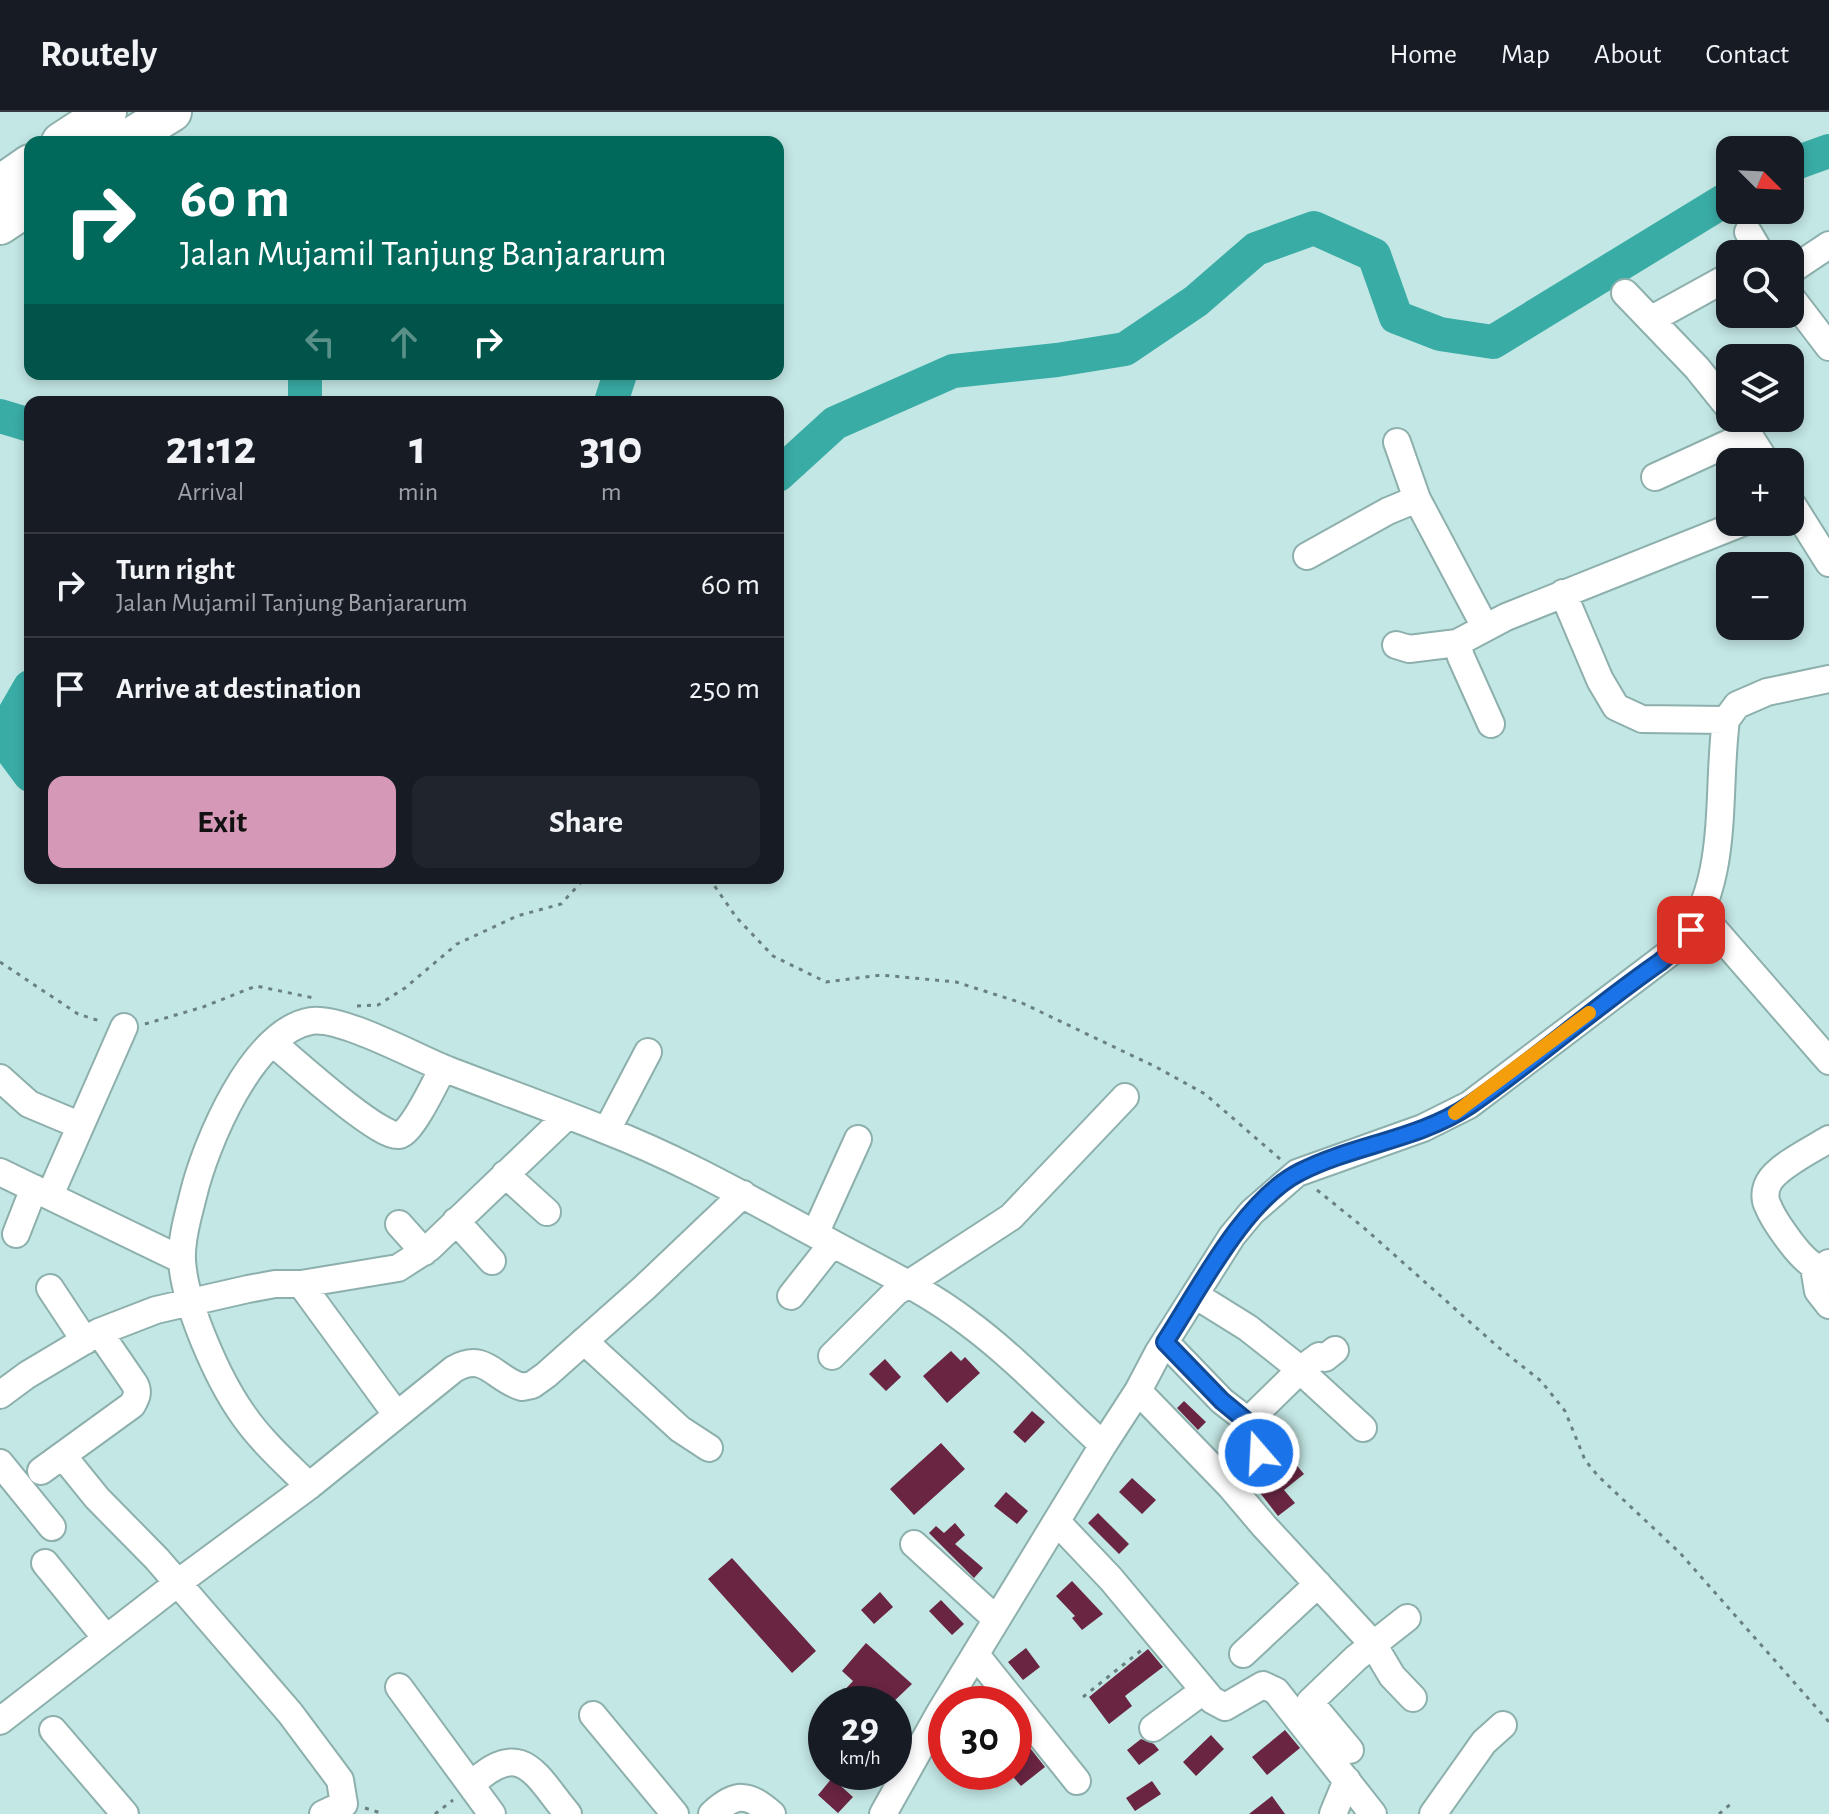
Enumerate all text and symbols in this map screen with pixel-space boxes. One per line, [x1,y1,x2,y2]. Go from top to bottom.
text: Routely [40,36,157,74]
text: Home [1390,41,1457,69]
text: Map [1501,41,1550,69]
text: About [1594,41,1662,69]
text: Contact [1706,41,1789,69]
north arrow [1716,136,1804,224]
map controls [1716,136,1804,640]
icon: right [48,168,152,272]
text: 60 m [180,171,290,227]
text: Jalan Mujamil Tanjung Banjararum [180,236,667,272]
button: search [1716,240,1804,328]
icon: left [298,320,342,364]
icon: ahead [382,320,426,364]
icon: right [466,320,510,364]
button: layers [1716,344,1804,432]
text: 21:12 [165,425,256,473]
text: 1 [409,425,427,473]
text: 310 [580,425,643,473]
button: + [1716,448,1804,536]
text: Arrival [177,479,244,505]
text: min [398,479,438,505]
text: m [601,479,621,505]
button: − [1716,552,1804,640]
text: Turn right [116,555,235,585]
icon: right [48,563,92,607]
text: 60 m [701,570,760,600]
text: Jalan Mujamil Tanjung Banjararum [116,590,467,616]
icon: arrive [48,667,92,711]
text: Arrive at destination [116,674,362,704]
text: 250 m [689,674,760,704]
button: Exit [48,776,396,868]
button: Share [412,776,760,868]
pin [1657,896,1725,964]
icon: arrive [1669,908,1713,952]
position arrow [1217,1411,1301,1495]
speed limit sign: 30 [928,1686,1032,1790]
text: 29 [841,1708,879,1748]
text: km/h [839,1748,881,1768]

